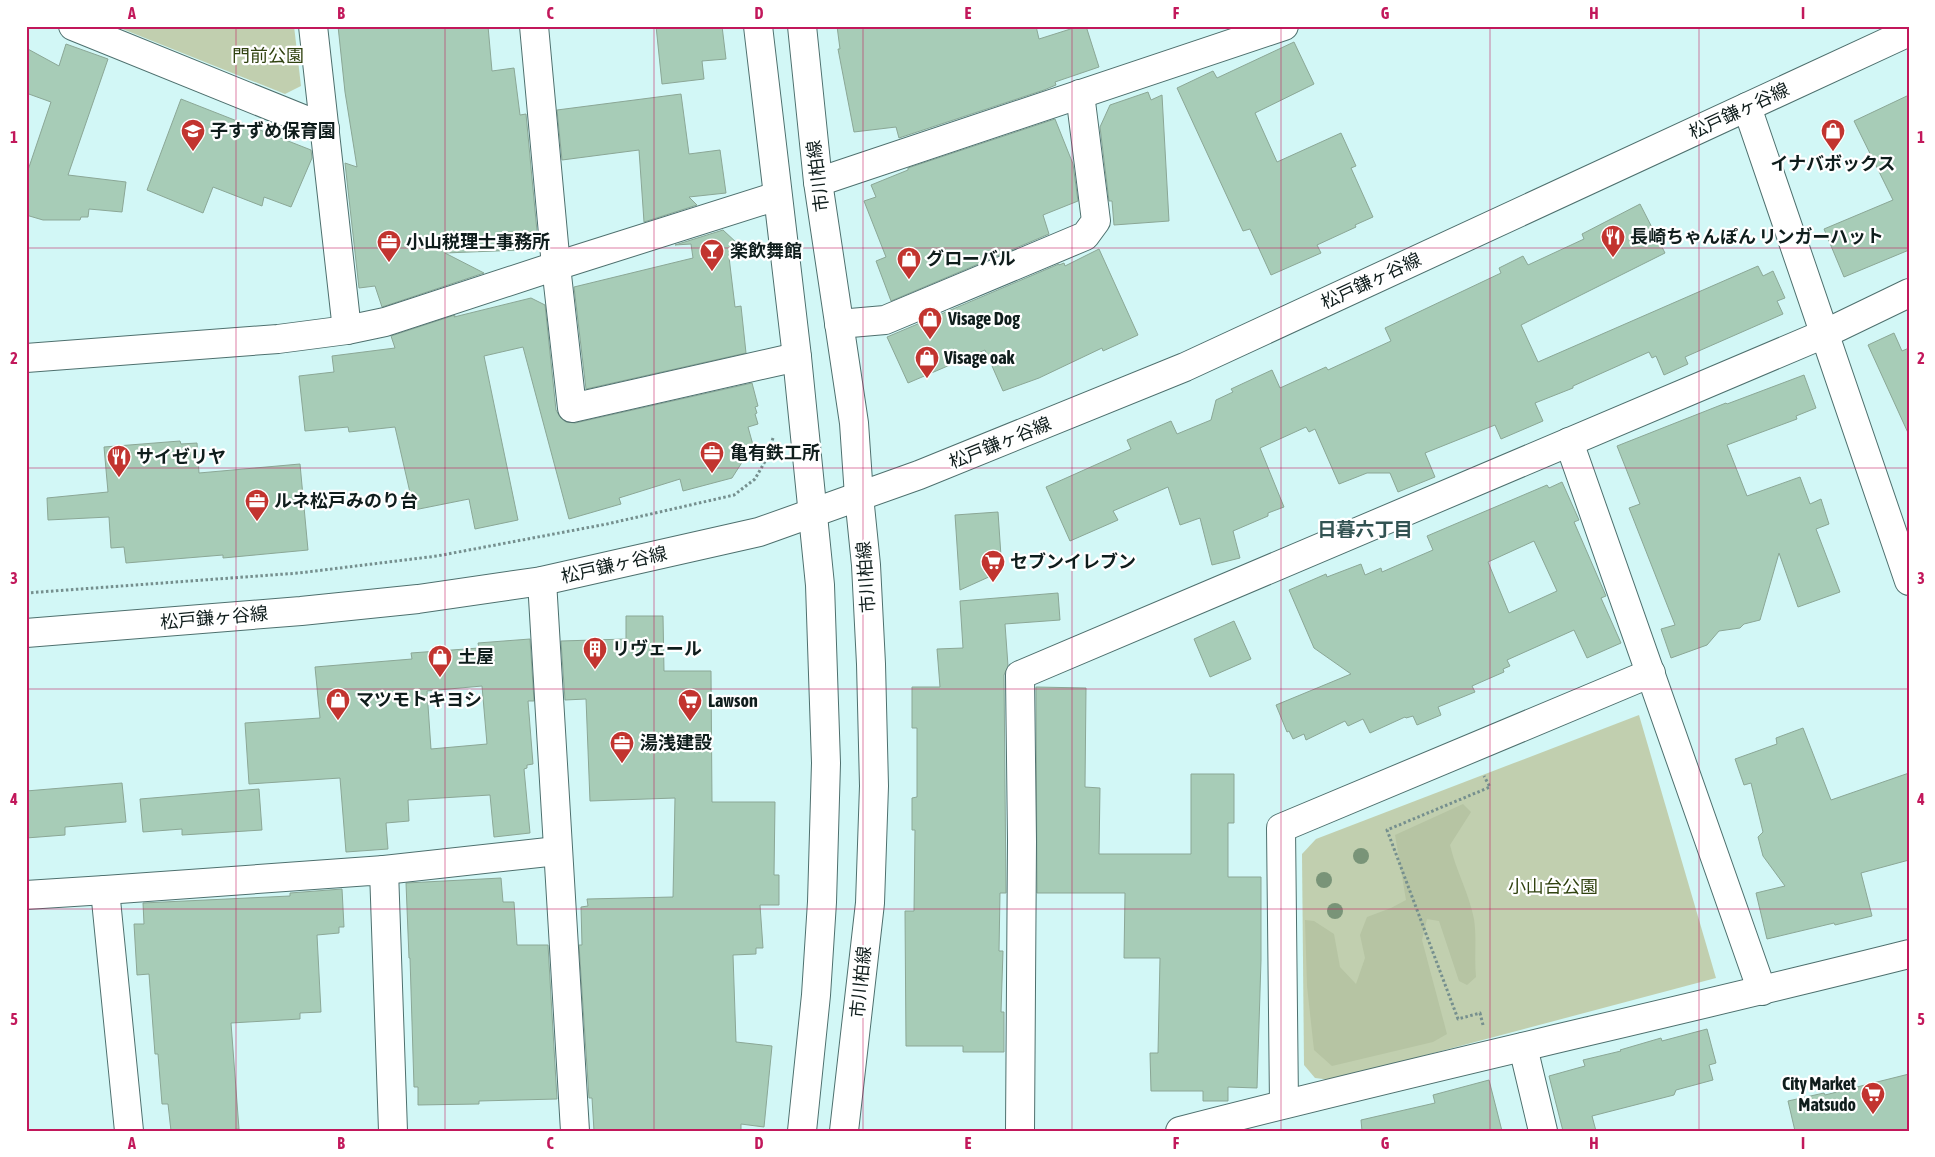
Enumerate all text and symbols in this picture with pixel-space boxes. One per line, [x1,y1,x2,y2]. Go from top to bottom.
text: A [127,4,136,22]
text: B [337,4,345,22]
text: C [546,4,554,22]
text: D [755,4,764,22]
text: E [965,4,972,22]
text: F [1173,4,1180,22]
text: G [1381,4,1390,22]
text: H [1589,4,1599,22]
text: I [1801,4,1805,22]
park label: 門前公園 [232,45,304,66]
street label: 松戸鎌ヶ谷線 [1685,78,1792,143]
school or university icon: 子すずめ保育園 [180,118,206,152]
shop icon: イナバボックス [1820,118,1846,152]
place label: 子すずめ保育園 [210,120,336,141]
text: 1 [10,128,18,146]
text: 1 [1917,128,1925,146]
street label: 市川柏線 [803,139,832,213]
place label: イナバボックス [1770,153,1896,174]
restaurant icon: 長崎ちゃんぽん リンガーハット [1600,224,1626,258]
place label: 長崎ちゃんぽん リンガーハット [1630,226,1884,247]
office icon: 小山税理士事務所 [376,229,402,263]
place label: 小山税理士事務所 [406,231,550,252]
bar icon: 楽飲舞館 [699,238,725,272]
place label: 楽飲舞館 [730,240,802,261]
shop icon: グローバル [896,246,922,280]
place label: グローバル [926,248,1016,269]
street label: 松戸鎌ヶ谷線 [1317,248,1424,313]
shop icon: Visage Dog [917,306,943,340]
place label: Visage Dog [947,308,1020,329]
shop icon: Visage oak [914,345,940,379]
place label: Visage oak [943,347,1016,368]
text: 2 [10,349,18,367]
text: 2 [1917,349,1925,367]
street label: 松戸鎌ヶ谷線 [946,413,1054,473]
office icon: 亀有鉄工所 [699,440,725,474]
place label: 亀有鉄工所 [730,442,820,463]
restaurant icon: サイゼリヤ [106,444,132,478]
place label: サイゼリヤ [136,446,226,467]
office icon: ルネ松戸みのり台 [244,488,270,522]
place label: ルネ松戸みのり台 [274,490,418,511]
district label: 日暮六丁目 [1317,518,1413,540]
street label: 市川柏線 [853,540,878,614]
street label: 松戸鎌ヶ谷線 [559,542,669,587]
supermarket icon: セブンイレブン [980,549,1006,583]
place label: セブンイレブン [1010,551,1136,572]
text: 3 [10,569,18,587]
text: 3 [1917,569,1925,587]
street label: 松戸鎌ヶ谷線 [159,602,269,633]
building icon: リヴェール [582,636,608,670]
place label: リヴェール [612,638,702,659]
shop icon: 土屋 [427,644,453,678]
place label: 土屋 [458,646,494,667]
shop icon: マツモトキヨシ [325,687,351,721]
supermarket icon: Lawson [677,688,703,722]
place label: マツモトキヨシ [356,689,482,710]
place label: Lawson [708,690,758,711]
office icon: 湯浅建設 [609,730,635,764]
place label: 湯浅建設 [640,732,712,753]
text: 4 [9,790,18,808]
text: 4 [1916,790,1925,808]
park label: 小山台公園 [1508,876,1598,897]
street label: 市川柏線 [846,945,875,1019]
text: 5 [10,1010,18,1028]
text: 5 [1917,1010,1925,1028]
place label: City Market Matsudo [1782,1073,1857,1115]
supermarket icon: City Market Matsudo [1860,1081,1886,1115]
text: A [127,1134,136,1152]
text: B [337,1134,345,1152]
text: C [546,1134,554,1152]
text: D [755,1134,764,1152]
text: E [965,1134,972,1152]
text: F [1173,1134,1180,1152]
text: G [1381,1134,1390,1152]
text: H [1589,1134,1599,1152]
text: I [1801,1134,1805,1152]

